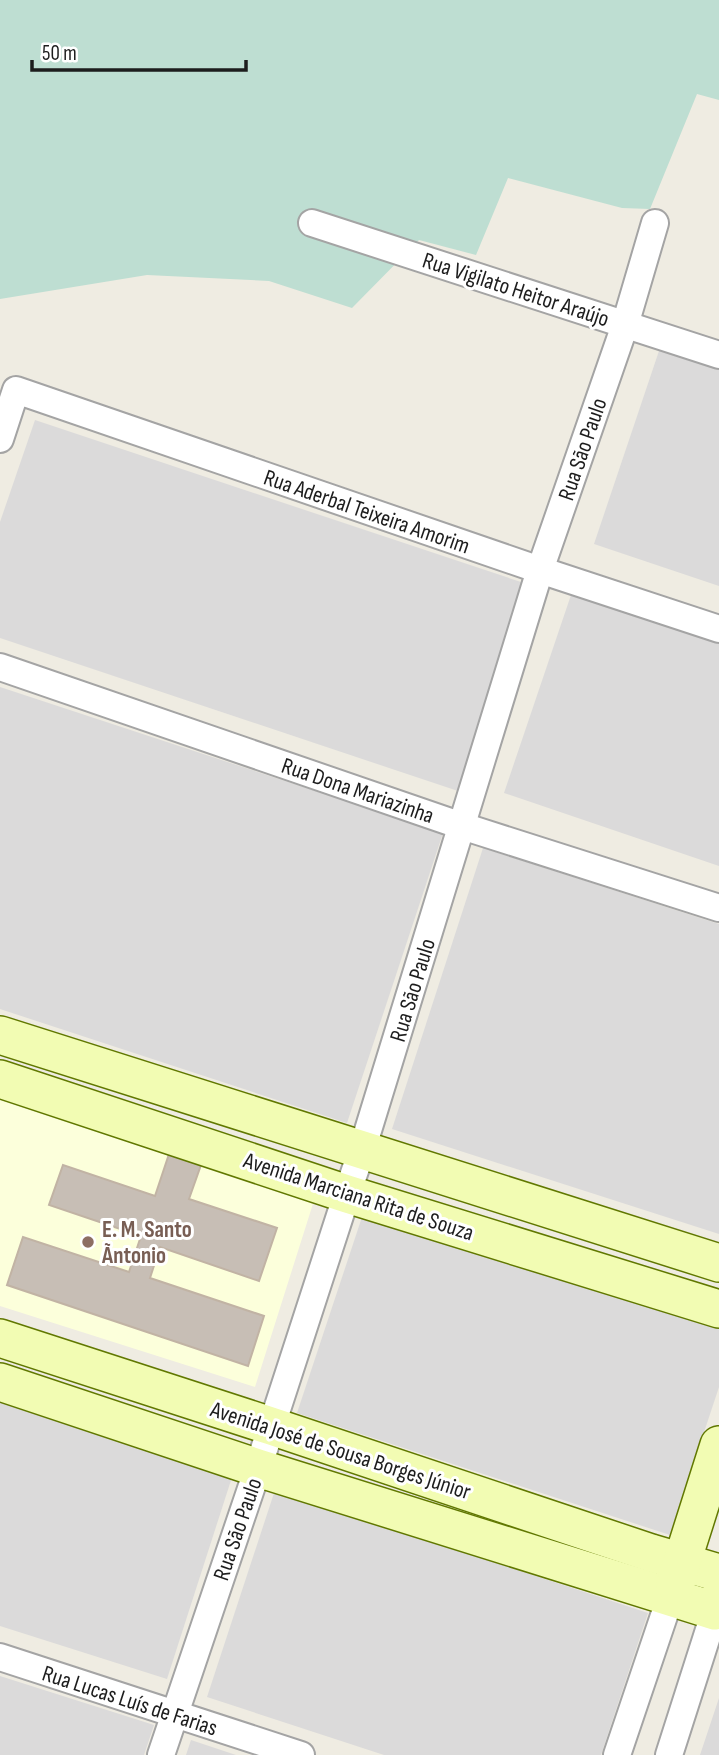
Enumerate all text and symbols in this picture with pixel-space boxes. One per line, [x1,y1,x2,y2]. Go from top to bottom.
scale bar [32,28,245,72]
text: 50 m [42,41,77,66]
street label: Rua Vigilato Heitor Araújo [419,247,613,333]
street label: Rua São Paulo [552,394,613,504]
street label: Rua Aderbal Teixeira Amorim [260,464,473,560]
street label: Rua Dona Mariazinha [278,752,438,830]
street label: Rua São Paulo [384,935,442,1045]
street label: Avenida Marciana Rita de Souza [239,1146,477,1247]
place label: E. M. Santo Ãntonio [101,1216,192,1270]
marker: E. M. Santo Ãntonio [80,1234,96,1250]
street label: Avenida José de Sousa Borges Júnior [206,1395,475,1506]
street label: Rua São Paulo [207,1474,268,1584]
street label: Rua Lucas Luís de Farias [39,1659,221,1742]

